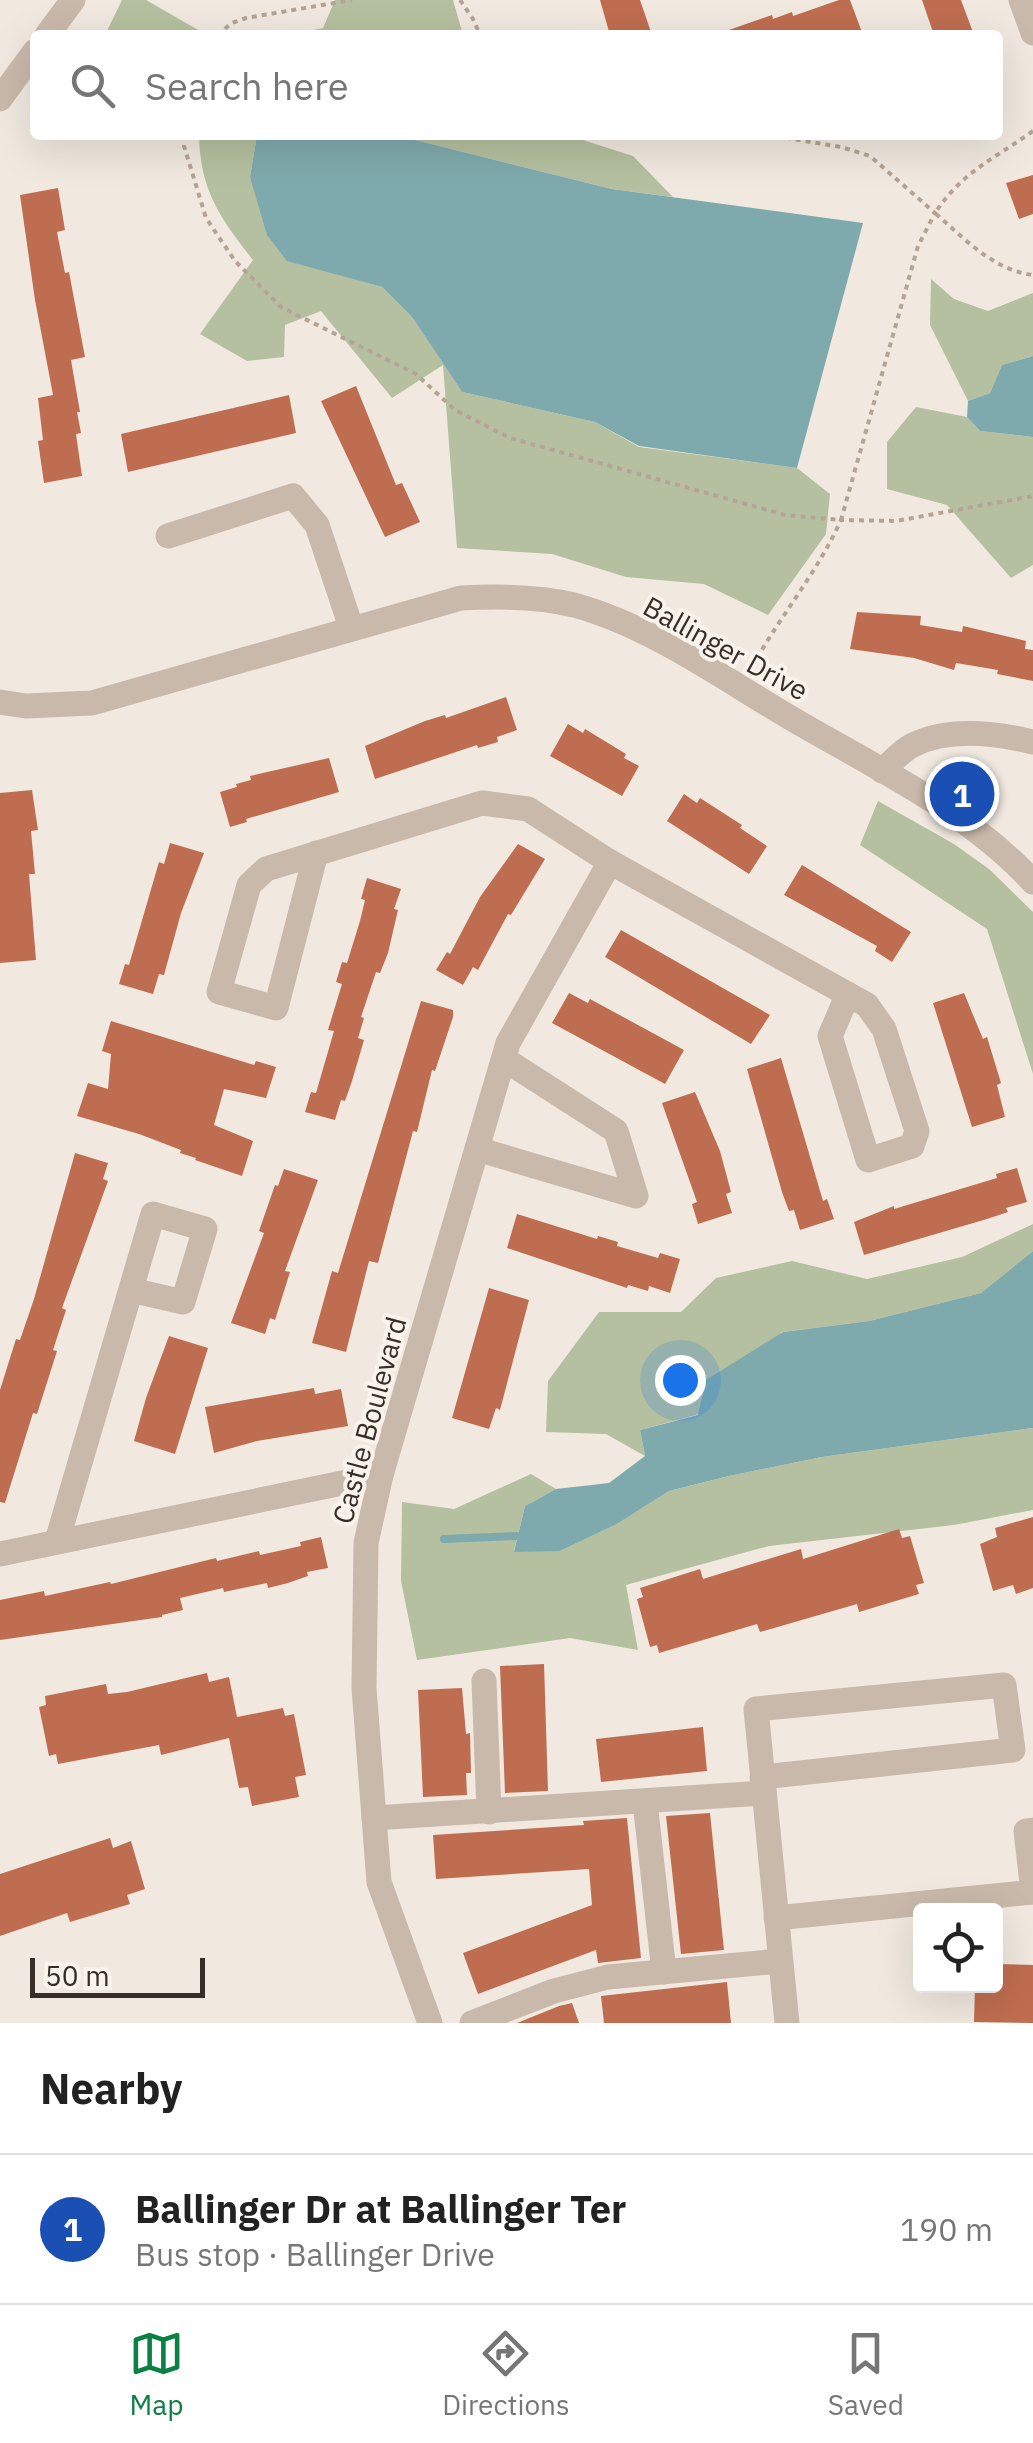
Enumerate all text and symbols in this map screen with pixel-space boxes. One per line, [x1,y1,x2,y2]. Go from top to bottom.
search box [30,30,1003,140]
icon: search [65,58,120,113]
text: Search here [145,61,349,110]
street label: Ballinger Drive [637,587,815,709]
pin: 1 [930,756,994,832]
street label: Castle Boulevard [324,1312,414,1528]
your location [655,1355,706,1406]
map controls [913,1903,1003,1993]
button: locate [913,1903,1003,1993]
scale bar [30,1953,205,1998]
text: 50 m [45,1957,110,1994]
text: Nearby [40,2061,182,2116]
text: Ballinger Dr at Ballinger Ter [135,2184,626,2233]
text: 1 [63,2208,82,2250]
text: 190 m [900,2208,993,2250]
text: Bus stop · Ballinger Drive [135,2233,495,2275]
tab: Map [129,2326,184,2423]
tab: Directions [442,2326,570,2423]
tab: Saved [828,2326,904,2423]

